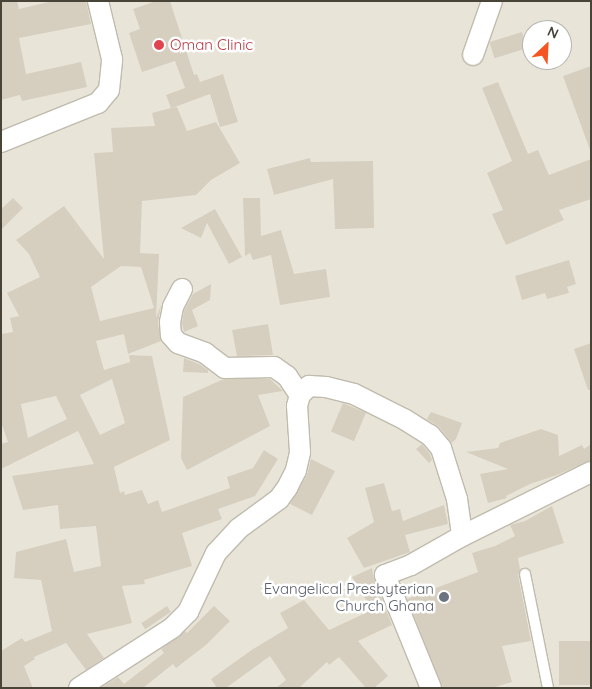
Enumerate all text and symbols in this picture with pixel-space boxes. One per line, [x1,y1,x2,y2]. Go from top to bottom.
north arrow [522,20,572,70]
text: N [544,22,561,43]
place label: Oman Clinic [170,36,253,54]
marker: Oman Clinic [152,38,166,52]
place label: Evangelical Presbyterian Church Ghana [264,579,434,614]
marker: Evangelical Presbyterian Church Ghana [438,591,450,603]

